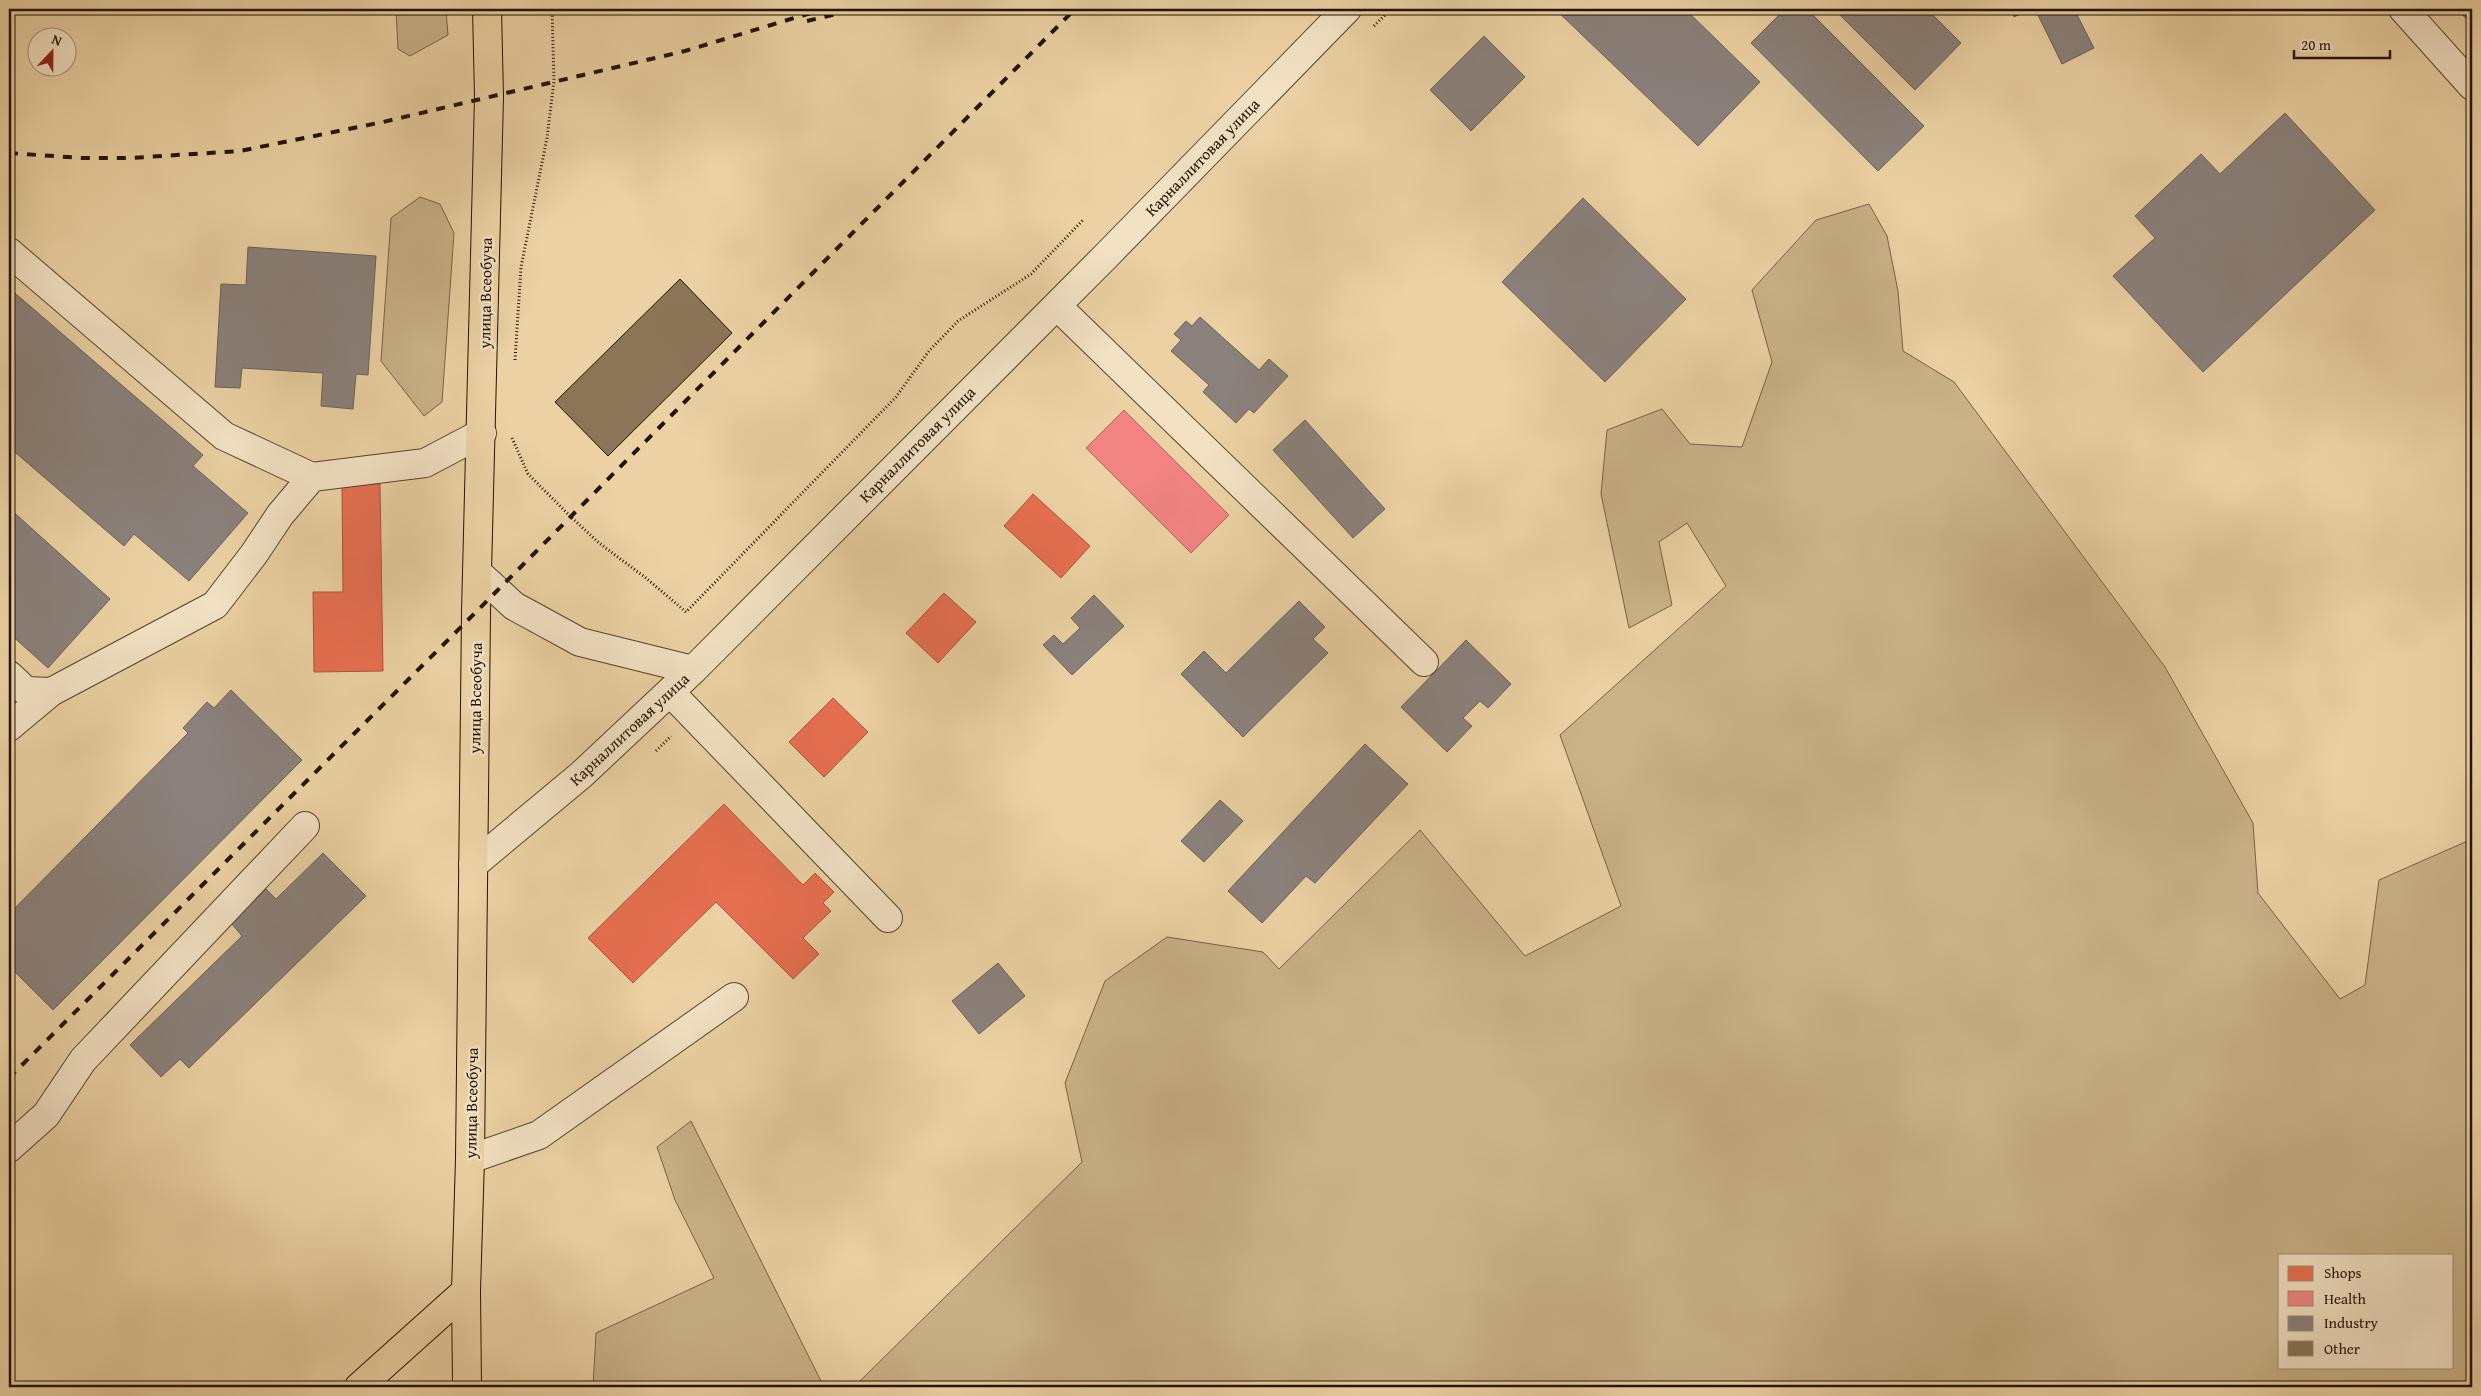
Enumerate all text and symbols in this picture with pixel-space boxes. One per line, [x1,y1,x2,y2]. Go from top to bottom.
north arrow [28,28,78,78]
scale bar [2294,28,2390,60]
text: N [49,29,66,51]
text: 20 m [2301,34,2332,55]
street label: Карналлитовая улица [1139,92,1265,222]
street label: улица Всеобуча [472,237,498,350]
street label: Карналлитовая улица [853,380,981,508]
street label: улица Всеобуча [462,642,488,755]
street label: Карналлитовая улица [564,667,695,791]
street label: улица Всеобуча [458,1047,484,1160]
legend [2278,1254,2454,1368]
text: Shops [2324,1262,2361,1283]
text: Health [2324,1288,2367,1309]
text: Industry [2324,1312,2379,1333]
text: Other [2324,1338,2360,1359]

